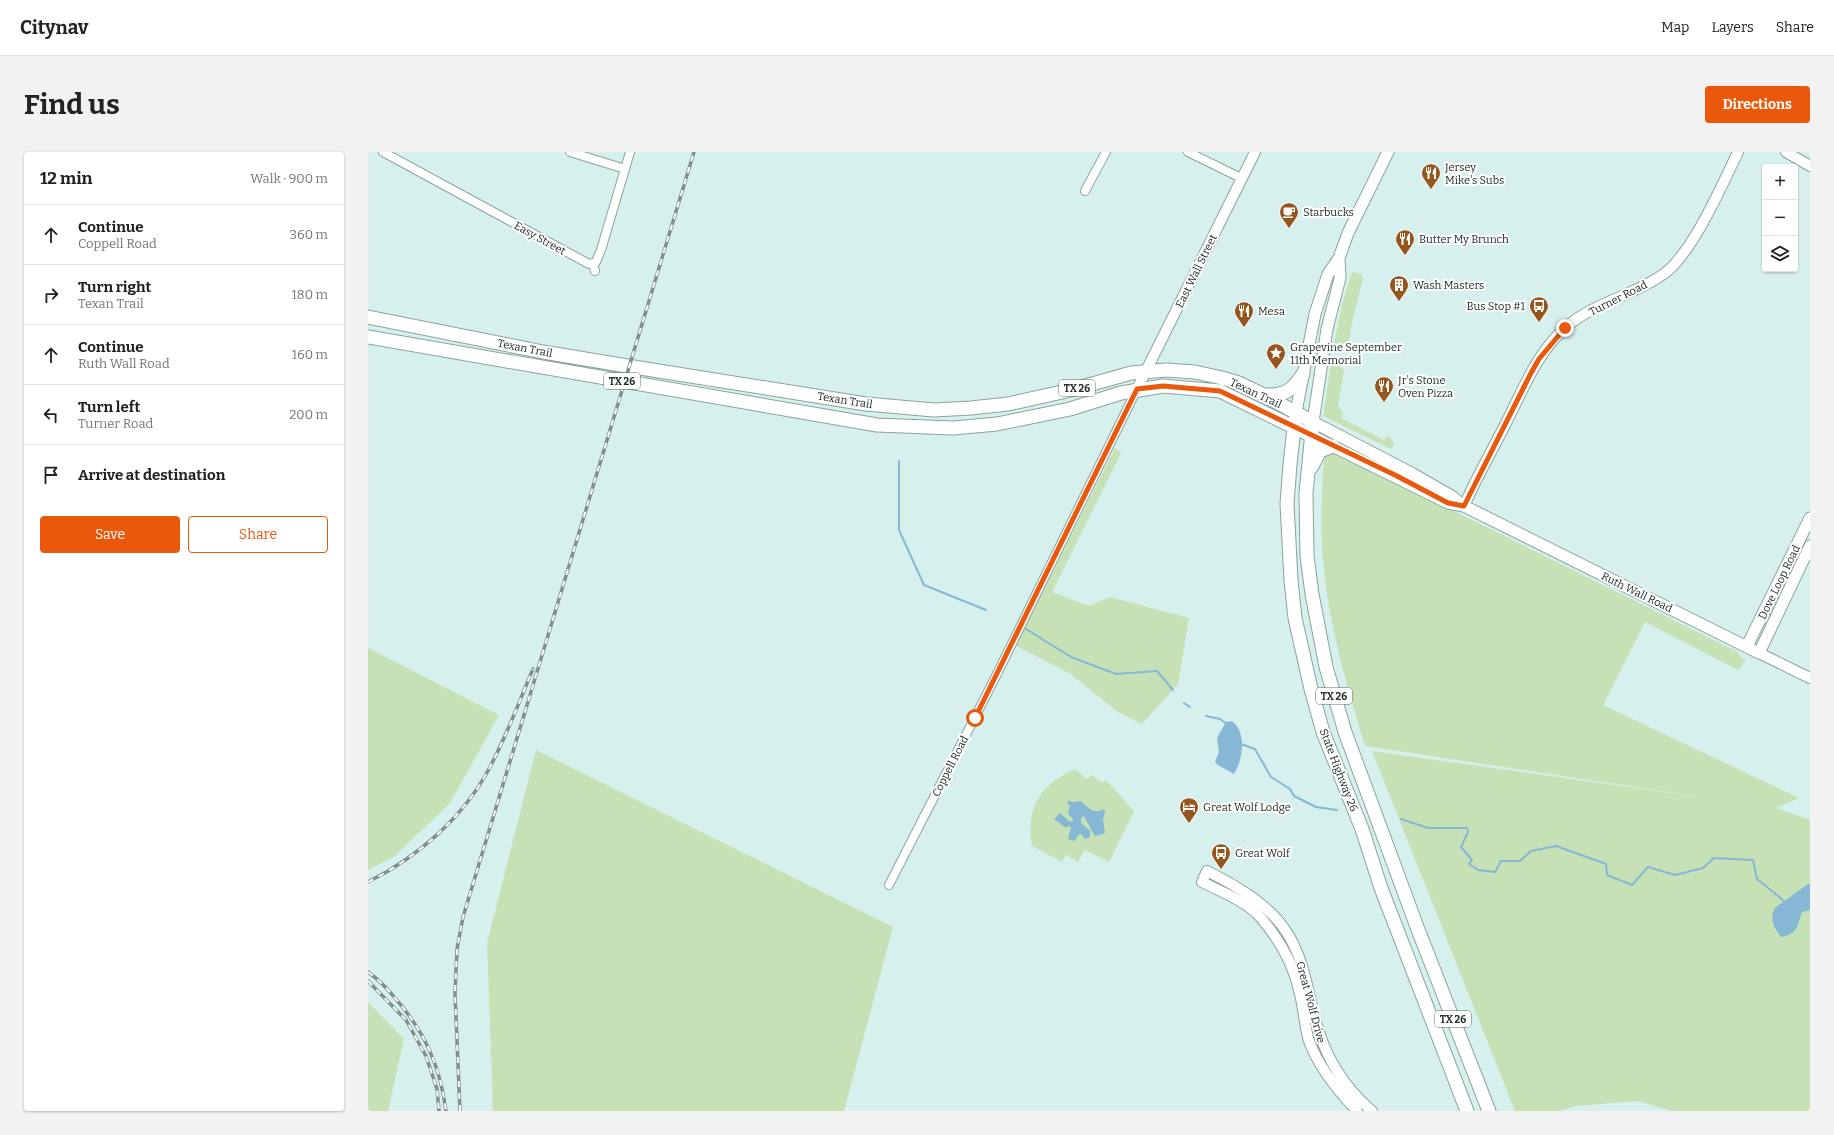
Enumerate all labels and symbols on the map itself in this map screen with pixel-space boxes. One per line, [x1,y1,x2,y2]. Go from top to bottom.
place label: Jersey Mike's Subs [1444,161,1504,187]
restaurant icon: Jersey Mike's Subs [1420,162,1442,190]
cafe icon: Starbucks [1278,201,1300,229]
place label: Starbucks [1303,206,1354,219]
street label: Easy Street [512,219,568,258]
restaurant icon: Butter My Brunch [1394,228,1416,256]
street label: East Wall Street [1173,232,1220,310]
place label: Butter My Brunch [1419,233,1509,246]
building icon: Wash Masters [1388,274,1410,302]
street label: Turner Road [1587,278,1650,319]
place label: Wash Masters [1413,279,1484,292]
bus stop icon: Bus Stop #1 [1528,295,1550,323]
restaurant icon: Mesa [1233,300,1255,328]
place label: Bus Stop #1 [1467,300,1526,313]
place label: Mesa [1258,305,1285,318]
route end [1556,319,1574,337]
street label: Texan Trail [496,337,553,360]
place label: Grapevine September 11th Memorial [1290,341,1402,367]
place icon: Grapevine September 11th Memorial [1265,342,1287,370]
road number: TX 26 [604,373,640,389]
place label: Jr's Stone Oven Pizza [1397,374,1453,400]
restaurant icon: Jr's Stone Oven Pizza [1373,375,1395,403]
street label: Texan Trail [1228,376,1284,411]
road number: TX 26 [1059,380,1095,396]
street label: Texan Trail [816,390,873,411]
street label: Dove Loop Road [1756,543,1803,621]
street label: Ruth Wall Road [1599,570,1675,615]
road number: TX 26 [1316,688,1352,704]
route start [966,709,984,727]
street label: State Highway 26 [1317,727,1360,813]
street label: Coppell Road [930,733,972,799]
hotel icon: Great Wolf Lodge [1178,796,1200,824]
place label: Great Wolf Lodge [1203,801,1291,814]
bus stop icon: Great Wolf [1210,842,1232,870]
place label: Great Wolf [1235,847,1291,860]
street label: Great Wolf Drive [1293,960,1328,1044]
road number: TX 26 [1435,1011,1471,1027]

